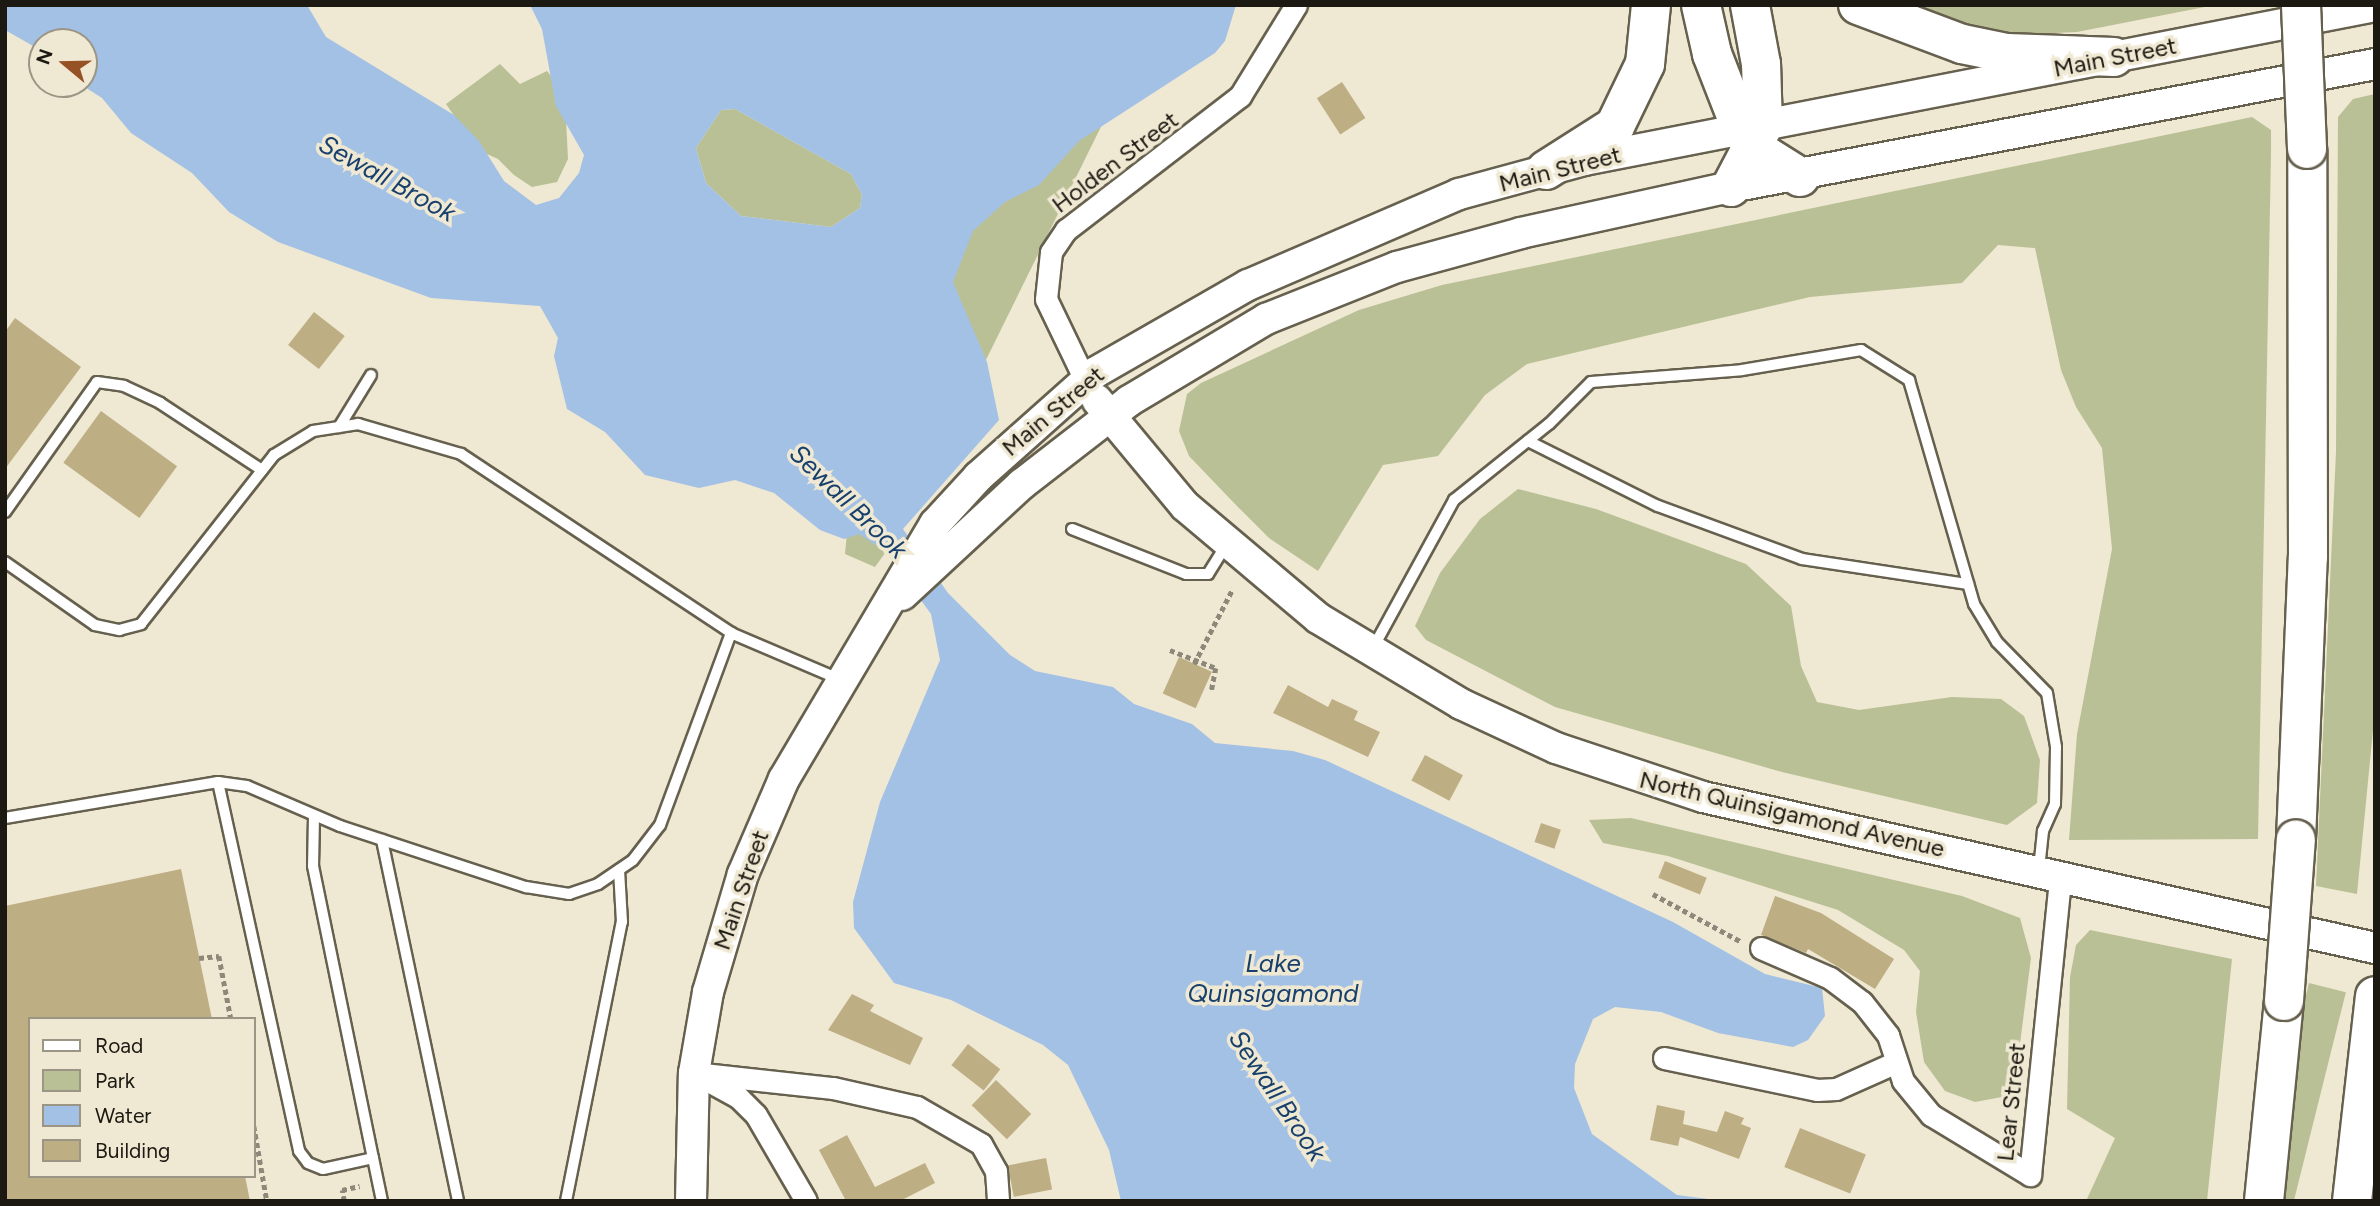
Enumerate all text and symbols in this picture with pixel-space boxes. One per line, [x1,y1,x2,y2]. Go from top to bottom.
north arrow [28,28,98,98]
street label: Main Street [2051,31,2179,83]
text: N [31,46,58,67]
street label: Holden Street [1046,105,1184,219]
water label: Sewall Brook [313,129,461,229]
street label: Main Street [1496,140,1624,198]
street label: Main Street [996,360,1110,462]
water label: Sewall Brook [783,438,913,566]
street label: North Quinsigamond Avenue [1637,765,1947,863]
street label: Main Street [707,826,775,954]
water label: Lake Quinsigamond [1187,948,1359,1010]
legend [28,1017,256,1178]
water label: Sewall Brook [1222,1025,1332,1167]
text: Road [95,1033,143,1058]
street label: Lear Street [1990,1041,2032,1163]
text: Park [95,1068,135,1093]
text: Water [95,1103,151,1128]
text: Building [95,1138,170,1163]

